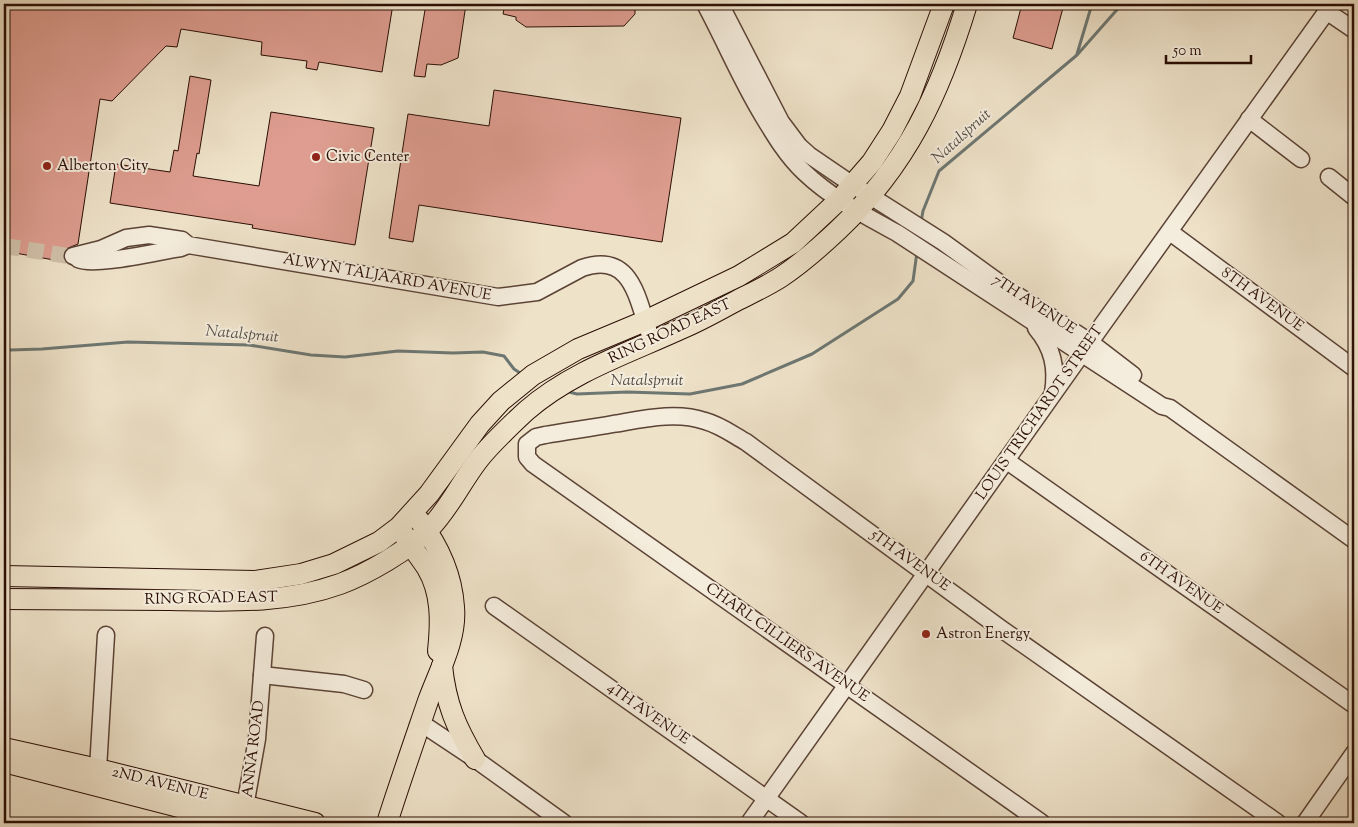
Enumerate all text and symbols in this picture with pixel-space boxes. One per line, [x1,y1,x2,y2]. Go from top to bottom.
scale bar [1166,32,1250,64]
text: 50 m [1172,41,1202,62]
water label: Natalspruit [927,104,997,170]
place label: Civic Center [326,147,410,168]
marker: Civic Center [310,151,322,163]
place label: Alberton City [57,156,149,177]
marker: Alberton City [41,160,53,172]
street label: ALWYN TALJAARD AVENUE [281,249,493,307]
street label: 8TH AVENUE [1216,263,1308,337]
street label: 7TH AVENUE [988,270,1080,340]
street label: RING ROAD EAST [605,294,735,370]
water label: Natalspruit [205,320,280,350]
street label: LOUIS TRICHARDT STREET [972,321,1109,505]
water label: Natalspruit [610,370,684,393]
street label: 5TH AVENUE [865,524,954,597]
street label: 6TH AVENUE [1135,546,1227,620]
street label: CHARL CILLIERS AVENUE [701,578,873,708]
street label: RING ROAD EAST [144,587,278,611]
place label: Astron Energy [936,624,1031,645]
marker: Astron Energy [920,628,932,640]
street label: 4TH AVENUE [603,678,693,750]
street label: ANNA ROAD [238,699,270,799]
street label: 2ND AVENUE [110,762,210,806]

